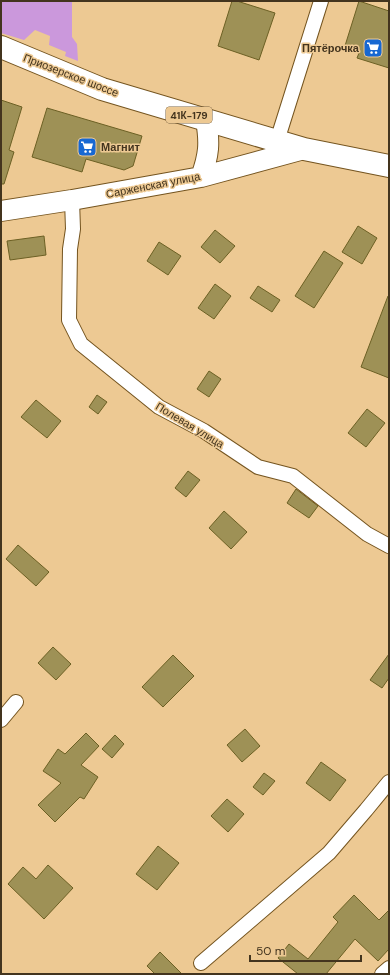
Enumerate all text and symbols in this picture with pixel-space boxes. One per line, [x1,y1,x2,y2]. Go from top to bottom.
supermarket icon: Пятёрочка [362,37,384,59]
place label: Пятёрочка [302,41,360,55]
street label: Приозерское шоссе [21,50,121,100]
road number: 41К-179 [166,107,212,123]
supermarket icon: Магнит [76,136,98,158]
place label: Магнит [101,140,140,154]
street label: Сарженская улица [105,169,202,201]
street label: Полевая улица [153,399,227,451]
scale bar [250,937,361,963]
text: 50 m [256,943,285,959]

